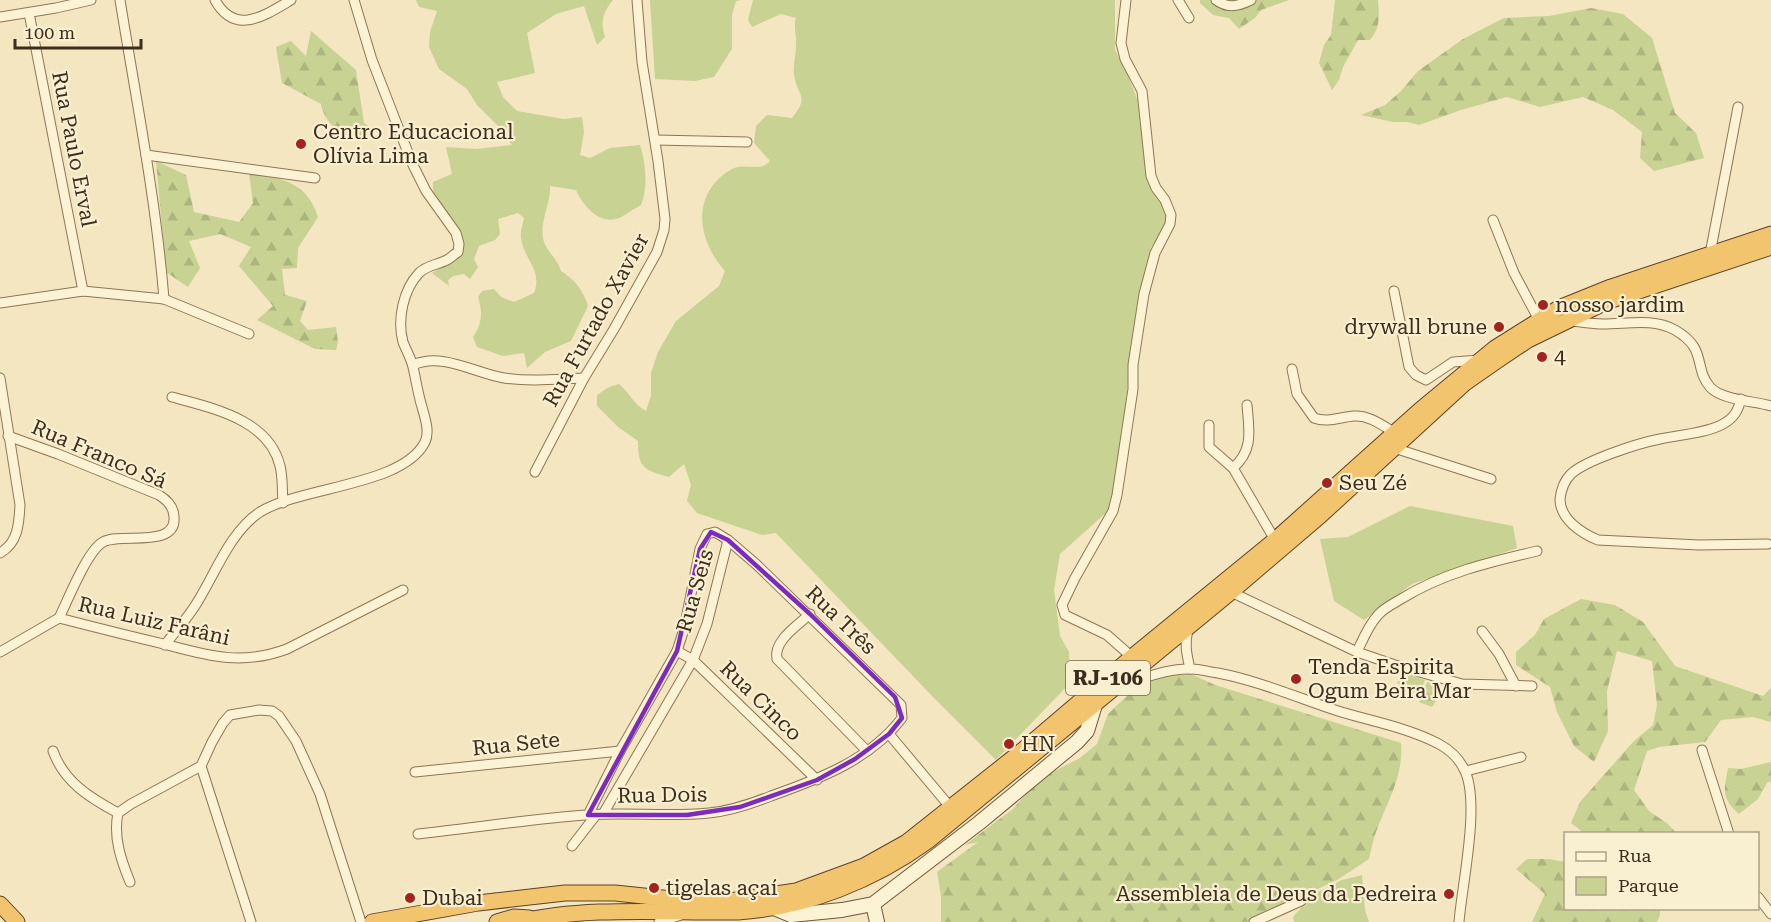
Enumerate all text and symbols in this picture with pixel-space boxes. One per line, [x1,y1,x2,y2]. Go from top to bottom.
scale bar [15,12,141,50]
text: 100 m [24,22,75,43]
street label: Rua Paulo Erval [47,69,101,229]
place label: Centro Educacional Olívia Lima [313,120,514,168]
marker: Centro Educacional Olívia Lima [294,137,308,151]
street label: Rua Furtado Xavier [538,229,654,411]
place label: nosso jardim [1555,293,1685,317]
marker: nosso jardim [1536,298,1550,312]
place label: drywall brune [1344,315,1487,339]
marker: drywall brune [1492,320,1506,334]
place label: 4 [1554,345,1566,369]
marker: 4 [1535,350,1549,364]
street label: Rua Franco Sá [28,415,171,493]
place label: Seu Zé [1339,471,1407,495]
marker: Seu Zé [1320,476,1334,490]
street label: Rua Seis [672,546,718,635]
street label: Rua Três [801,581,881,659]
street label: Rua Luiz Farâni [76,592,232,650]
place label: Tenda Espirita Ogum Beira Mar [1308,655,1472,703]
street label: Rua Cinco [715,656,807,746]
road number: RJ-106 [1066,661,1150,695]
marker: Tenda Espirita Ogum Beira Mar [1289,672,1303,686]
street label: Rua Sete [471,727,561,761]
place label: HN [1021,732,1055,756]
marker: HN [1002,737,1016,751]
street label: Rua Dois [617,782,707,808]
legend [1564,832,1759,910]
text: Rua [1618,845,1651,866]
text: Parque [1618,875,1679,896]
place label: tigelas açaí [666,876,778,900]
marker: tigelas açaí [647,881,661,895]
place label: Assembleia de Deus da Pedreira [1116,882,1438,906]
place label: Dubai [422,886,483,910]
marker: Assembleia de Deus da Pedreira [1442,887,1456,901]
marker: Dubai [403,891,417,905]

